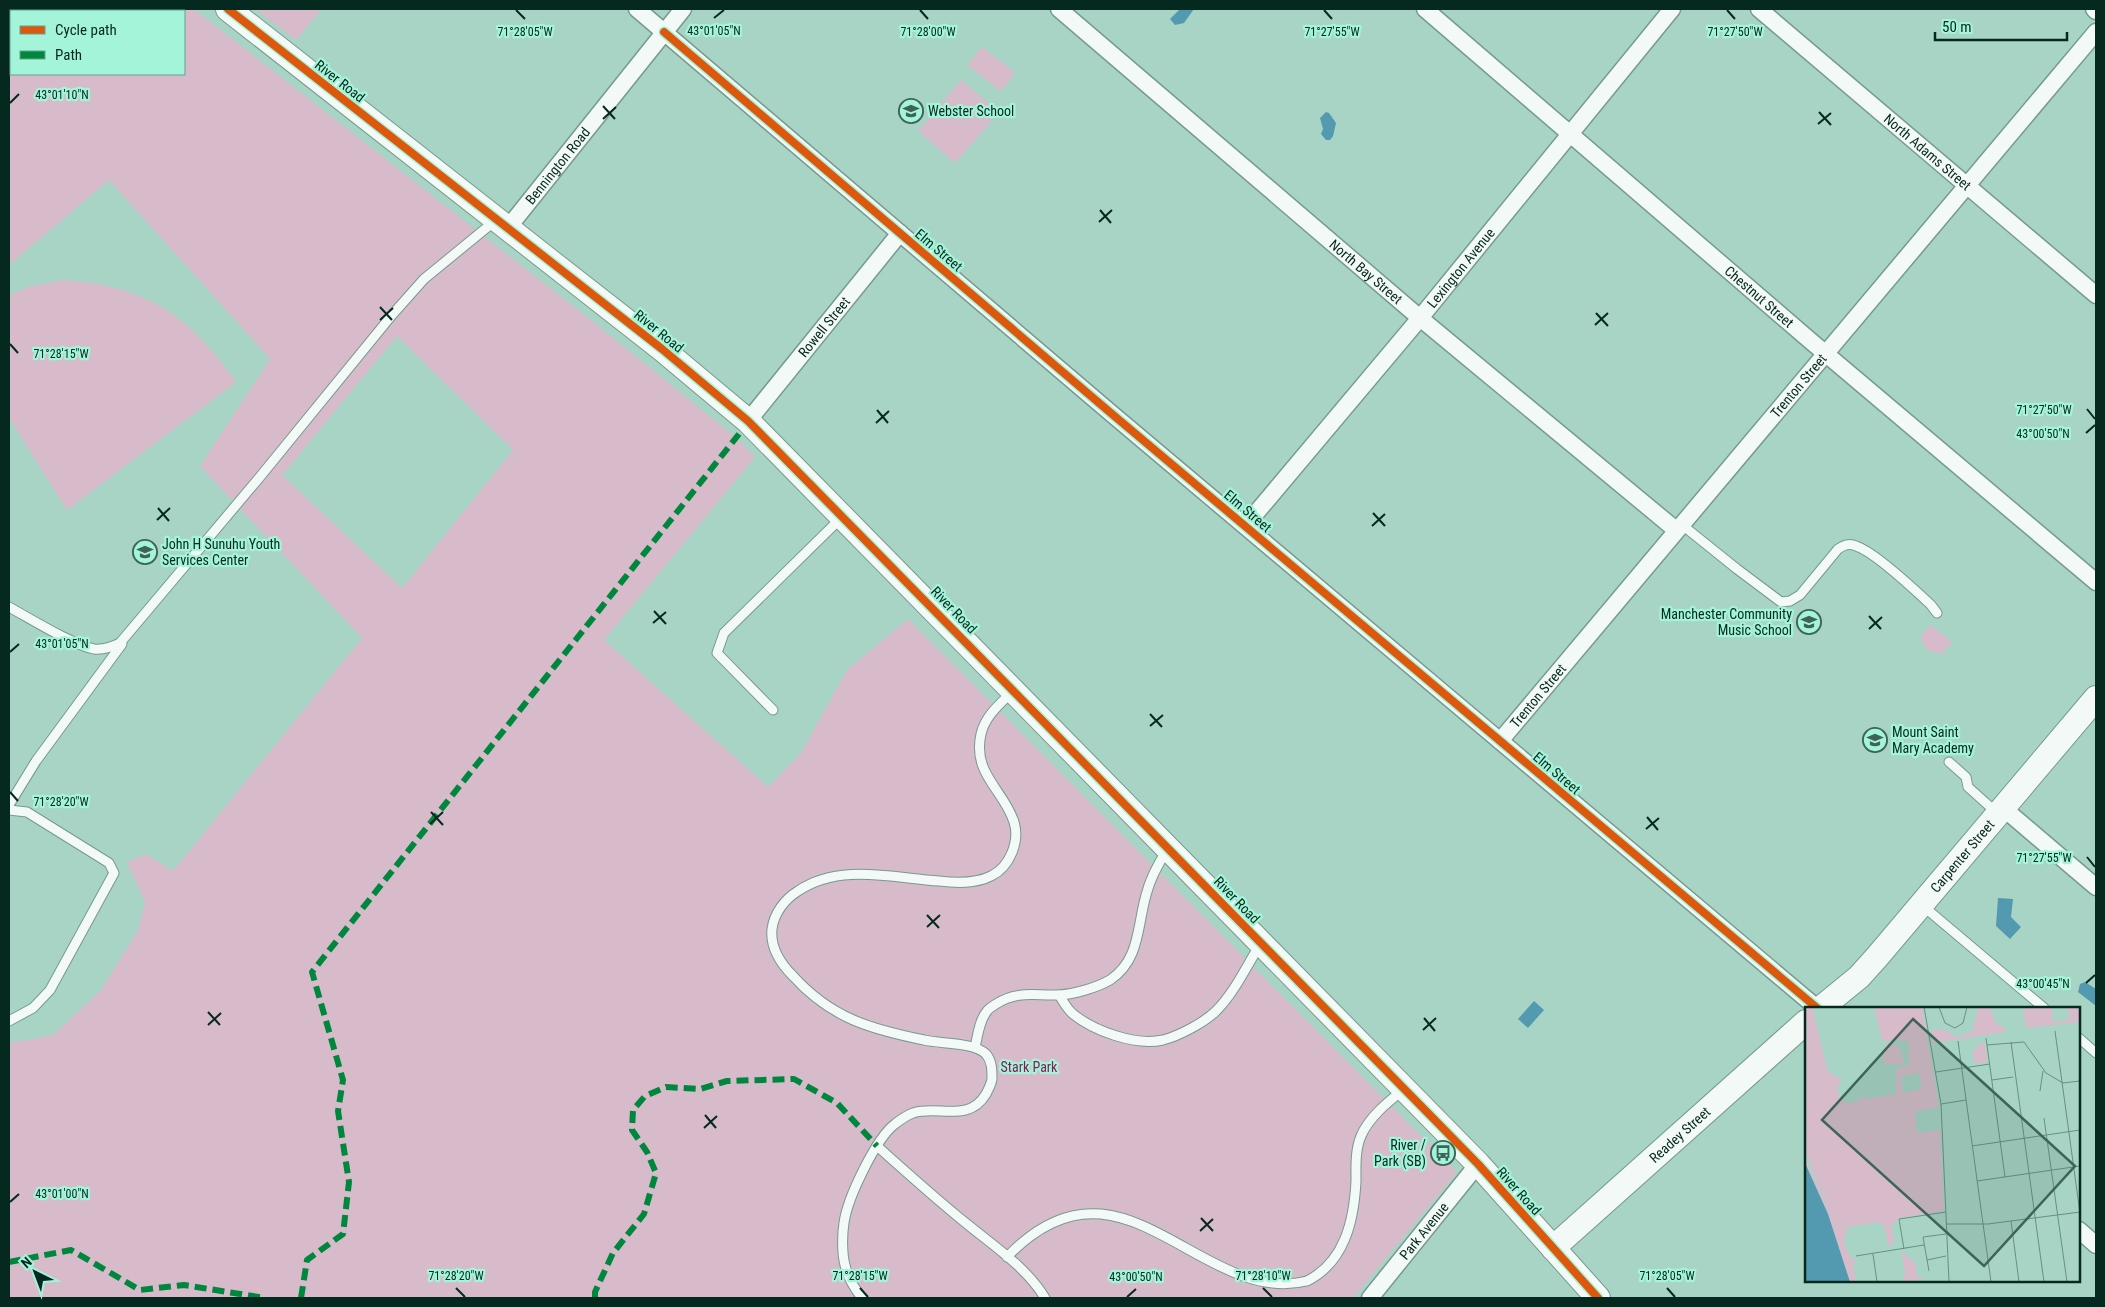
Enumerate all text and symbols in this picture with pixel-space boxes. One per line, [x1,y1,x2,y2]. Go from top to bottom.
legend [10,10,185,75]
scale bar [1935,10,2068,42]
text: 50 m [1942,18,1972,36]
text: Cycle path [55,21,117,39]
text: 43°01'05"N [687,24,741,38]
text: 71°28'05"W [497,25,553,39]
text: 71°28'00"W [900,25,956,39]
text: 71°27'55"W [1304,25,1360,39]
text: 71°27'50"W [1707,25,1763,39]
text: Path [55,46,82,64]
street label: River Road [312,57,368,105]
text: 43°01'10"N [35,88,89,102]
school or university icon: Webster School [898,98,924,124]
place label: Webster School [928,103,1014,119]
street label: North Adams Street [1881,111,1974,193]
street label: Bennington Road [522,124,593,207]
street label: Lexington Avenue [1424,225,1498,311]
street label: Elm Street [912,226,966,274]
street label: North Bay Street [1326,236,1406,307]
street label: Chestnut Street [1722,263,1797,331]
street label: Rowell Street [795,294,853,360]
street label: River Road [631,306,687,356]
text: 71°28'15"W [33,347,89,361]
street label: Trenton Street [1767,351,1830,421]
text: 71°27'50"W [2016,403,2072,417]
text: 43°00'50"N [2016,427,2070,441]
street label: Elm Street [1221,487,1275,535]
place label: John H Sunuhu Youth Services Center [162,536,280,568]
school or university icon: John H Sunuhu Youth Services Center [132,539,158,565]
street label: River Road [928,583,980,637]
place label: Manchester Community Music School [1661,606,1792,638]
school or university icon: Manchester Community Music School [1796,609,1822,635]
text: 43°01'05"N [35,637,89,651]
street label: Trenton Street [1507,661,1569,731]
place label: Mount Saint Mary Academy [1892,724,1974,756]
school or university icon: Mount Saint Mary Academy [1862,727,1888,753]
street label: Elm Street [1530,749,1584,797]
text: 71°28'20"W [33,795,89,809]
street label: Carpenter Street [1927,817,1997,896]
text: 71°27'55"W [2016,851,2072,865]
street label: River Road [1211,873,1263,927]
text: 43°00'45"N [2016,977,2070,991]
inset map [1805,1007,2080,1282]
park label: Stark Park [1001,1059,1058,1075]
street label: Readey Street [1646,1103,1713,1166]
place label: River / Park (SB) [1374,1137,1426,1170]
bus stop icon: River / Park (SB) [1430,1140,1456,1166]
street label: River Road [1493,1164,1545,1218]
text: 43°01'00"N [35,1187,89,1201]
street label: Park Avenue [1396,1199,1452,1263]
north arrow [10,1247,60,1297]
text: N [18,1254,35,1271]
text: 71°28'20"W [428,1269,484,1283]
text: 71°28'15"W [832,1269,888,1283]
text: 71°28'10"W [1235,1269,1291,1283]
text: 71°28'05"W [1639,1269,1695,1283]
text: 43°00'50"N [1109,1270,1163,1284]

